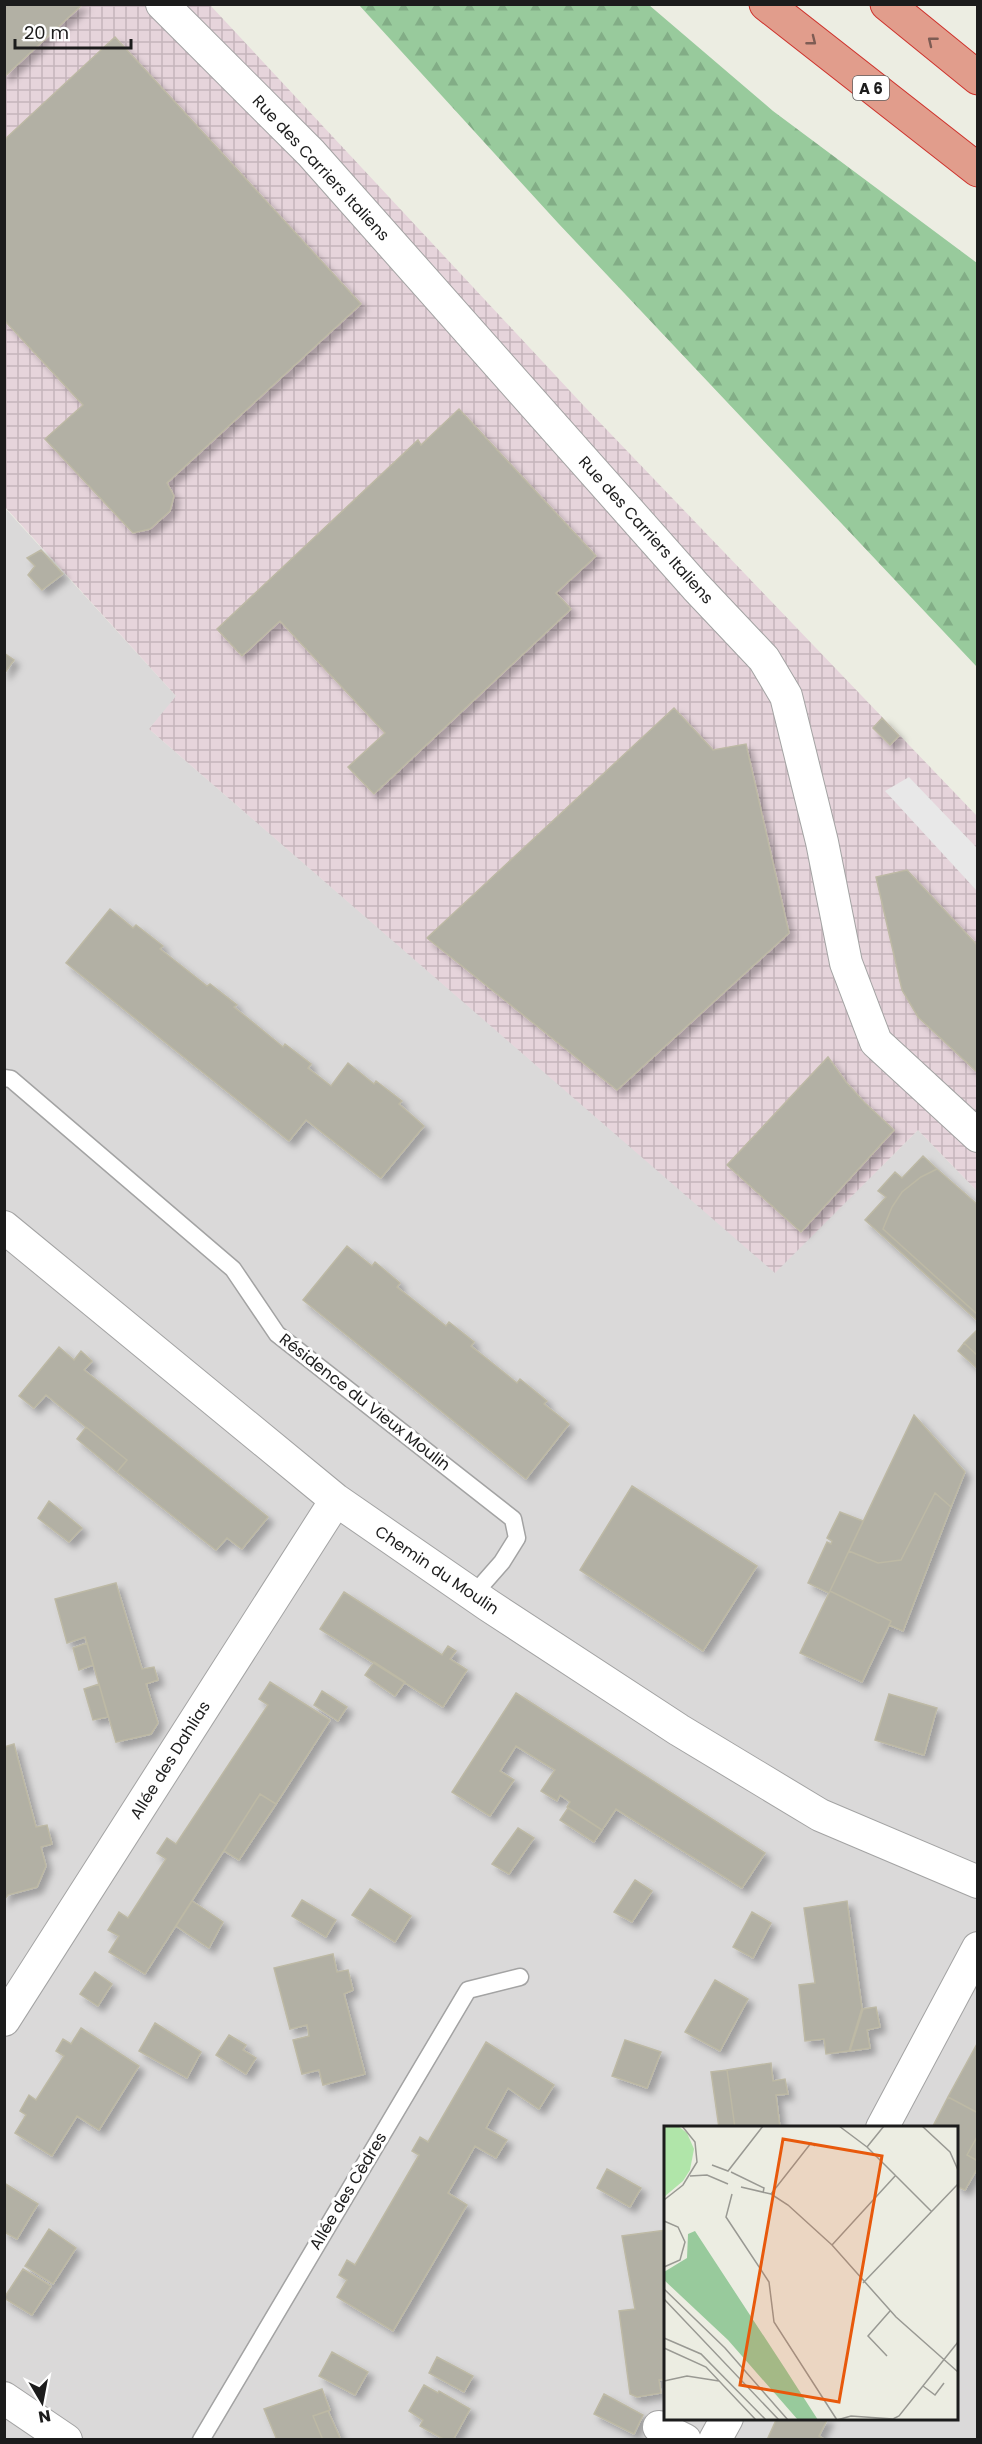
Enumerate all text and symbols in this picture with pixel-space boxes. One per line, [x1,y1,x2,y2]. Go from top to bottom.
scale bar [15,12,130,50]
text: 20 m [24,20,69,45]
one-way arrow [805,33,816,44]
one-way arrow [928,38,939,49]
road number: A 6 [853,76,889,100]
street label: Rue des Carriers Italiens [247,90,395,246]
street label: Rue des Carriers Italiens [573,451,719,609]
street label: Résidence du Vieux Moulin [275,1328,455,1476]
street label: Chemin du Moulin [370,1520,504,1620]
street label: Allée des Dahlias [124,1696,216,1824]
inset map [664,2126,958,2420]
street label: Allée des Cèdres [304,2128,392,2254]
north arrow [12,2372,72,2432]
text: N [37,2404,52,2429]

